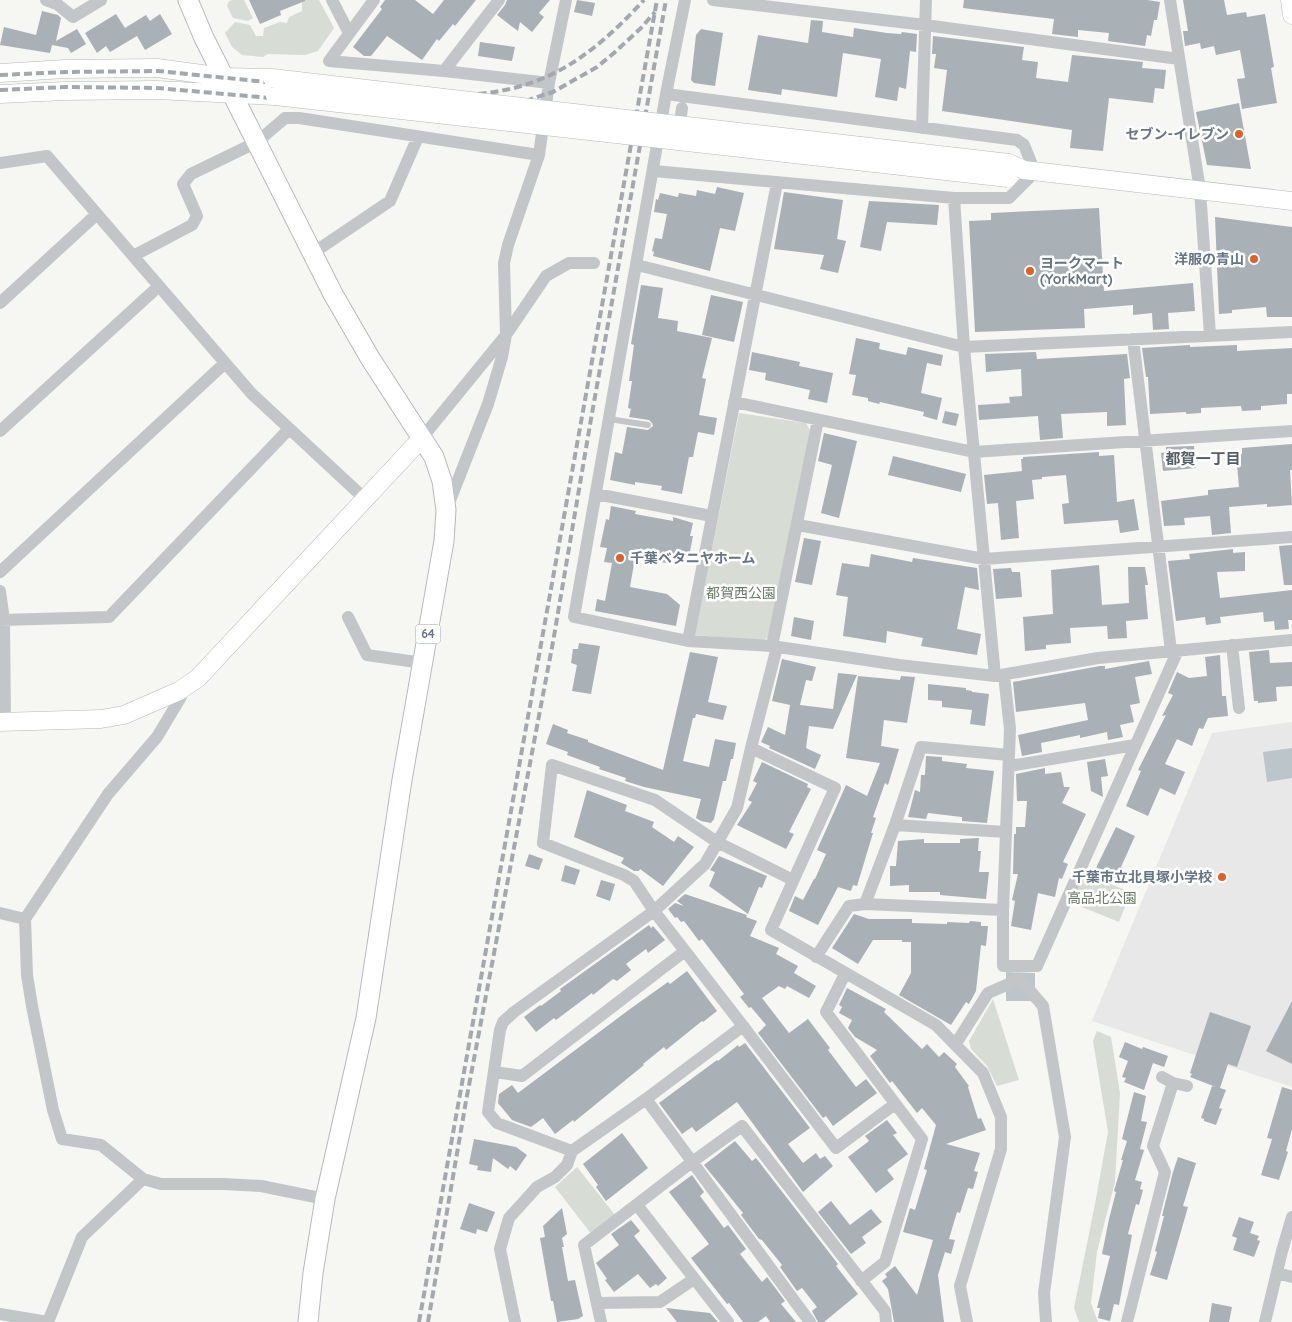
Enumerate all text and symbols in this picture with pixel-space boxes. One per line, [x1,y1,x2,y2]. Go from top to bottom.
place label: セブン-イレブン [1125,125,1229,143]
marker: セブン-イレブン [1233,128,1245,140]
place label: 洋服の青山 [1174,250,1244,268]
marker: 洋服の青山 [1248,253,1260,265]
place label: ヨークマート (YorkMart) [1040,254,1124,288]
marker: ヨークマート (YorkMart) [1024,265,1036,277]
district label: 都賀一丁目 [1165,449,1241,468]
place label: 千葉ベタニヤホーム [630,549,756,567]
marker: 千葉ベタニヤホーム [614,552,626,564]
park label: 都賀西公園 [706,584,776,602]
road number: 64 [416,624,440,644]
place label: 千葉市立北貝塚小学校 [1072,868,1212,886]
marker: 千葉市立北貝塚小学校 [1216,871,1228,883]
park label: 高品北公園 [1067,889,1137,907]

